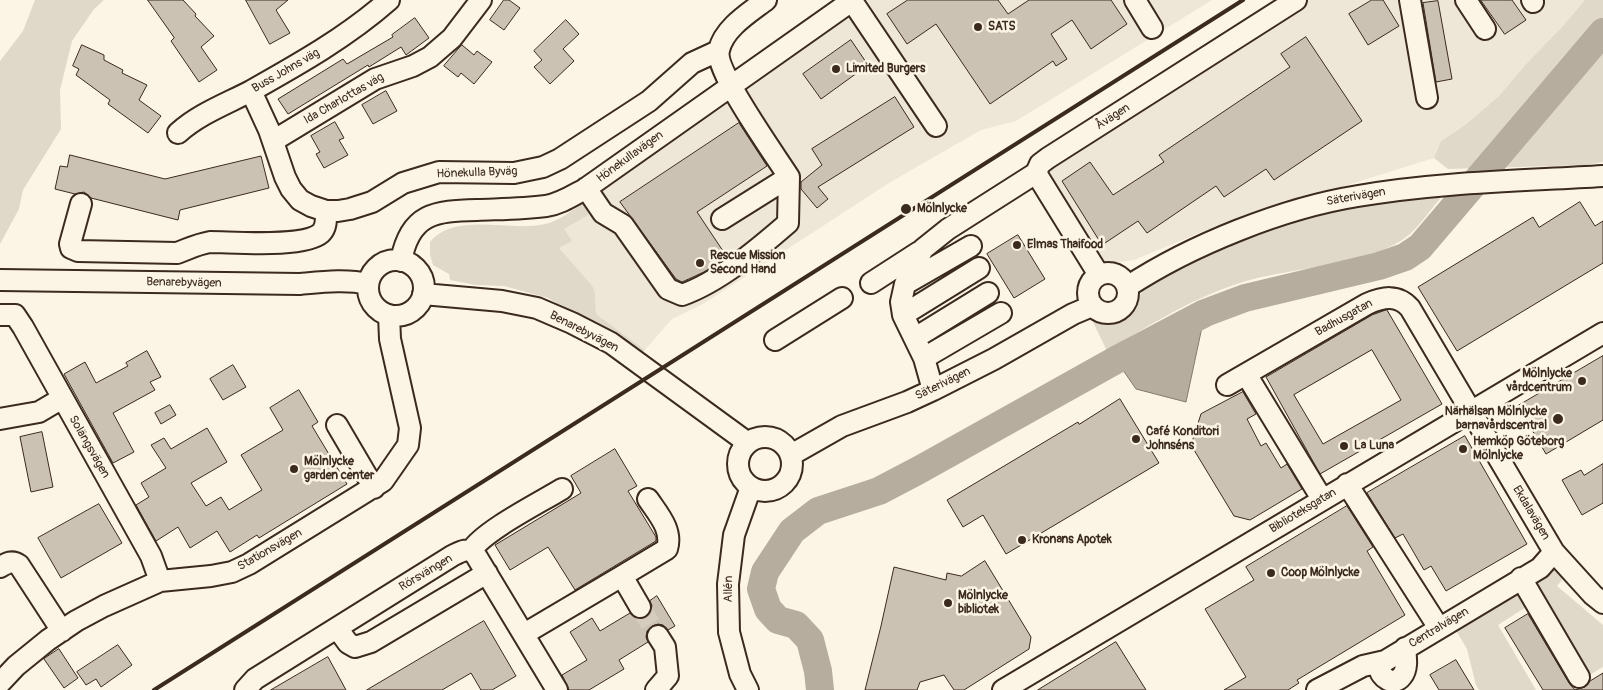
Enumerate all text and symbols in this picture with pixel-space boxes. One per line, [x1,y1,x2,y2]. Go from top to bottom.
place label: SATS [988,20,1015,34]
marker: SATS [972,21,984,33]
street label: Buss Johns väg [250,46,322,96]
place label: Limited Burgers [846,62,925,76]
marker: Limited Burgers [830,63,842,75]
street label: Ida Charlottas väg [301,70,387,128]
street label: Åvägen [1093,101,1133,133]
street label: Hönekullavägen [594,128,666,186]
street label: Hönekulla Byväg [436,164,518,182]
street label: Säterivägen [1325,185,1387,209]
marker: Mölnlycke [899,202,913,216]
place label: Mölnlycke [917,202,967,216]
place label: Elmas Thaifood [1027,238,1103,252]
marker: Elmas Thaifood [1011,239,1023,251]
place label: Rescue Mission Second Hand [710,249,786,277]
marker: Rescue Mission Second Hand [694,257,706,269]
street label: Benarebyvägen [146,275,222,291]
street label: Badhusgatan [1313,296,1375,340]
street label: Benarebyvägen [547,308,621,356]
street label: Säterivägen [913,364,973,404]
place label: Mölnlycke vårdcentrum [1507,367,1572,395]
marker: Mölnlycke vårdcentrum [1576,375,1588,387]
place label: Närhälsan Mölnlycke barnavårdscentral [1445,405,1547,433]
marker: Närhälsan Mölnlycke barnavårdscentral [1551,412,1565,426]
street label: Solängsvägen [65,413,113,481]
place label: Café Konditori Johnséns [1146,425,1219,453]
marker: Café Konditori Johnséns [1130,433,1142,445]
place label: Hemköp Göteborg Mölnlycke [1473,435,1564,463]
place label: La Luna [1354,439,1394,453]
marker: La Luna [1338,440,1350,452]
marker: Hemköp Göteborg Mölnlycke [1457,443,1469,455]
place label: Mölnlycke garden center [304,455,374,483]
marker: Mölnlycke garden center [288,463,300,475]
street label: Ekdalavägen [1509,483,1553,543]
street label: Biblioteksgatan [1267,485,1339,537]
street label: Stationsvägen [235,526,305,574]
place label: Kronans Apotek [1032,533,1112,547]
marker: Kronans Apotek [1016,534,1028,546]
street label: Rörsvängen [397,551,455,595]
place label: Coop Mölnlycke [1281,566,1360,580]
marker: Coop Mölnlycke [1265,567,1277,579]
street label: Allén [722,576,736,602]
place label: Mölnlycke bibliotek [958,589,1008,617]
marker: Mölnlycke bibliotek [942,597,954,609]
street label: Centralvägen [1407,605,1471,651]

